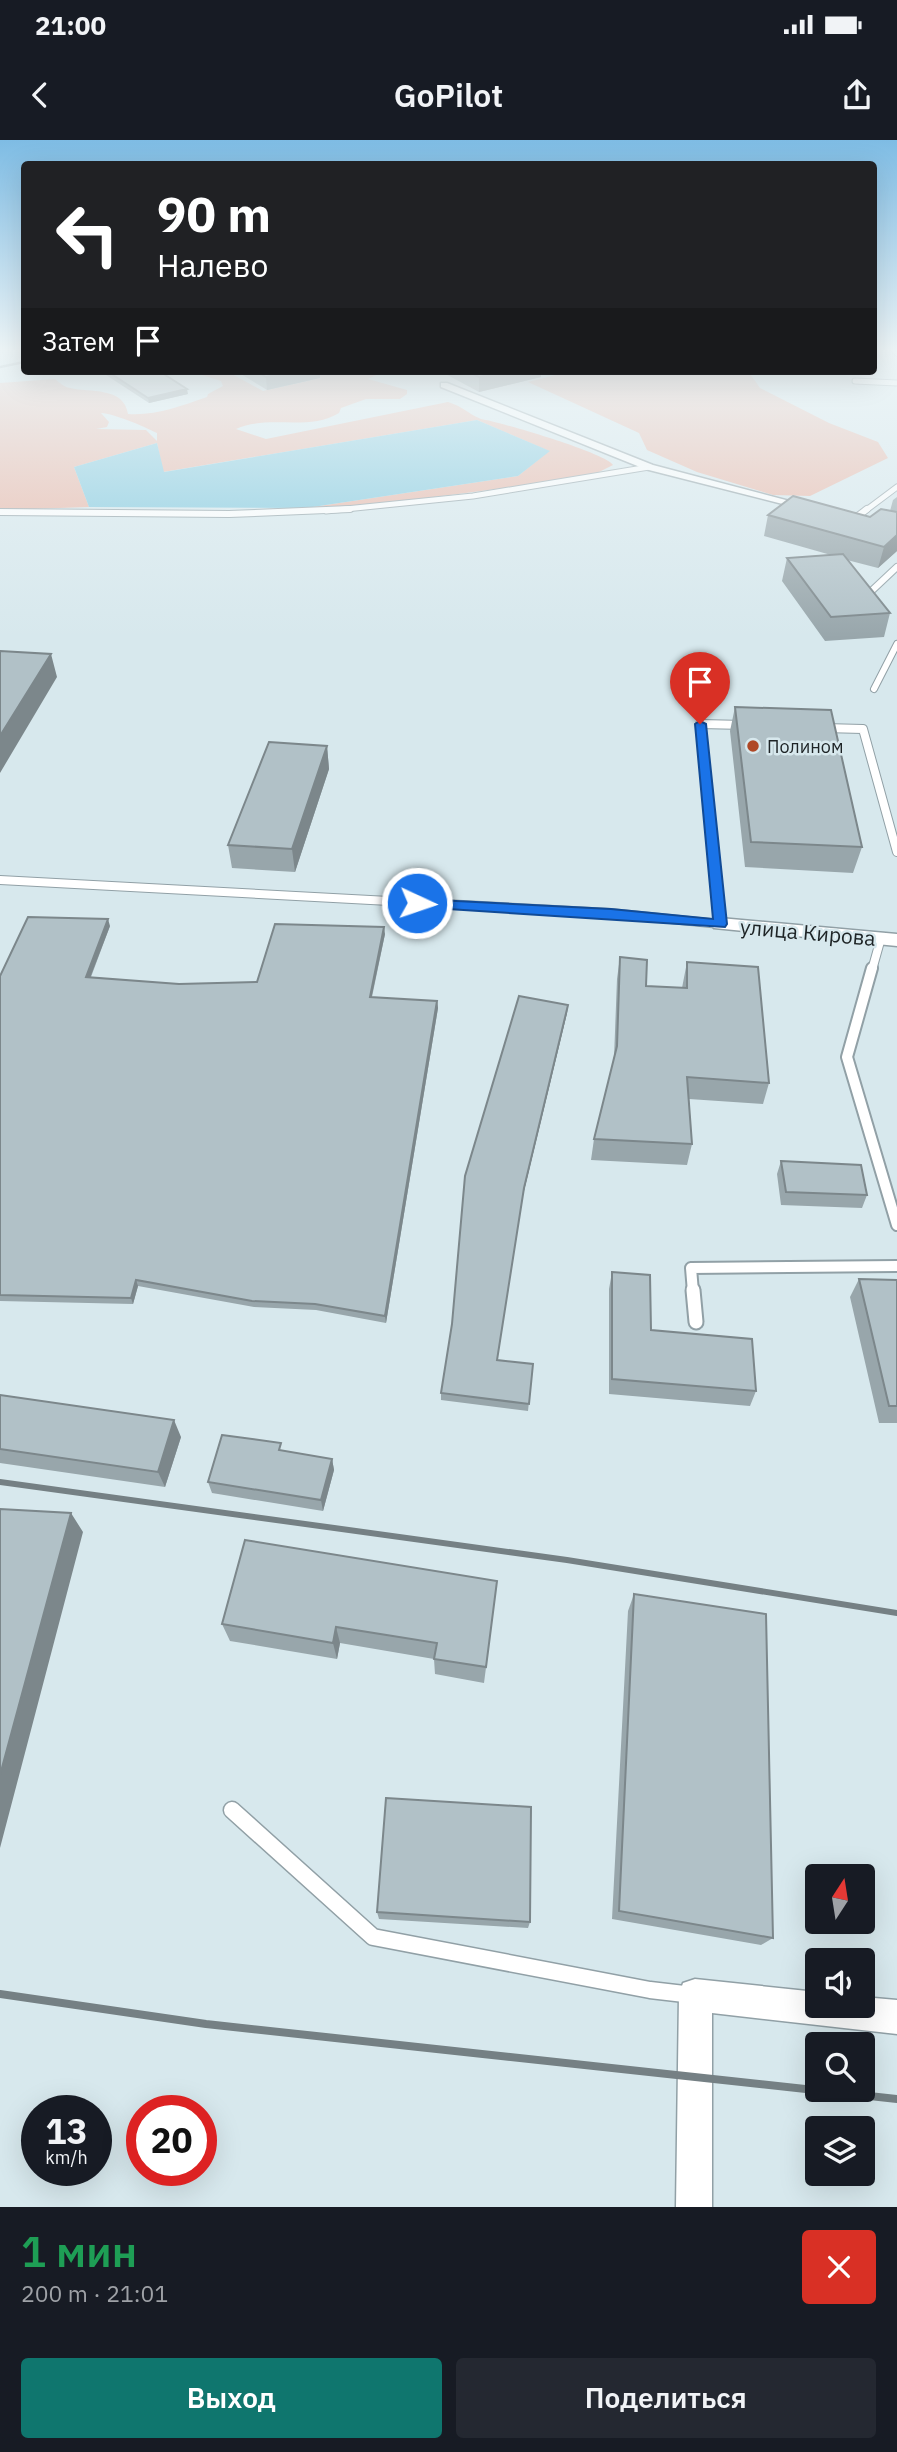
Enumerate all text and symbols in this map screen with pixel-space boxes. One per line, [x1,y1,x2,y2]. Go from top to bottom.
text: 21:00 [35,8,106,42]
text: GoPilot [394,74,503,116]
icon: back [21,76,59,114]
icon: share [838,76,876,114]
text: 90 m [157,182,271,245]
icon: left [42,189,133,280]
text: Налево [157,244,268,286]
icon: arrive [129,322,167,360]
text: Затем [42,324,115,358]
pin [670,652,730,724]
icon: arrive [681,663,719,701]
place label: Полином [767,735,843,758]
marker: Полином [745,738,761,754]
position arrow [380,866,454,940]
street label: улица Кирова [739,912,877,952]
north arrow [805,1864,875,1934]
map controls [805,1864,875,2186]
button: sound [805,1948,875,2018]
button: search [805,2032,875,2102]
speed limit sign: 20 [126,2095,217,2186]
text: 13 [45,2108,88,2154]
button: layers [805,2116,875,2186]
text: km/h [45,2146,88,2169]
text: 1 мин [21,2224,137,2279]
button: close [802,2230,876,2304]
text: 200 m · 21:01 [21,2278,168,2308]
button: Выход [21,2358,442,2438]
button: Поделиться [456,2358,876,2438]

